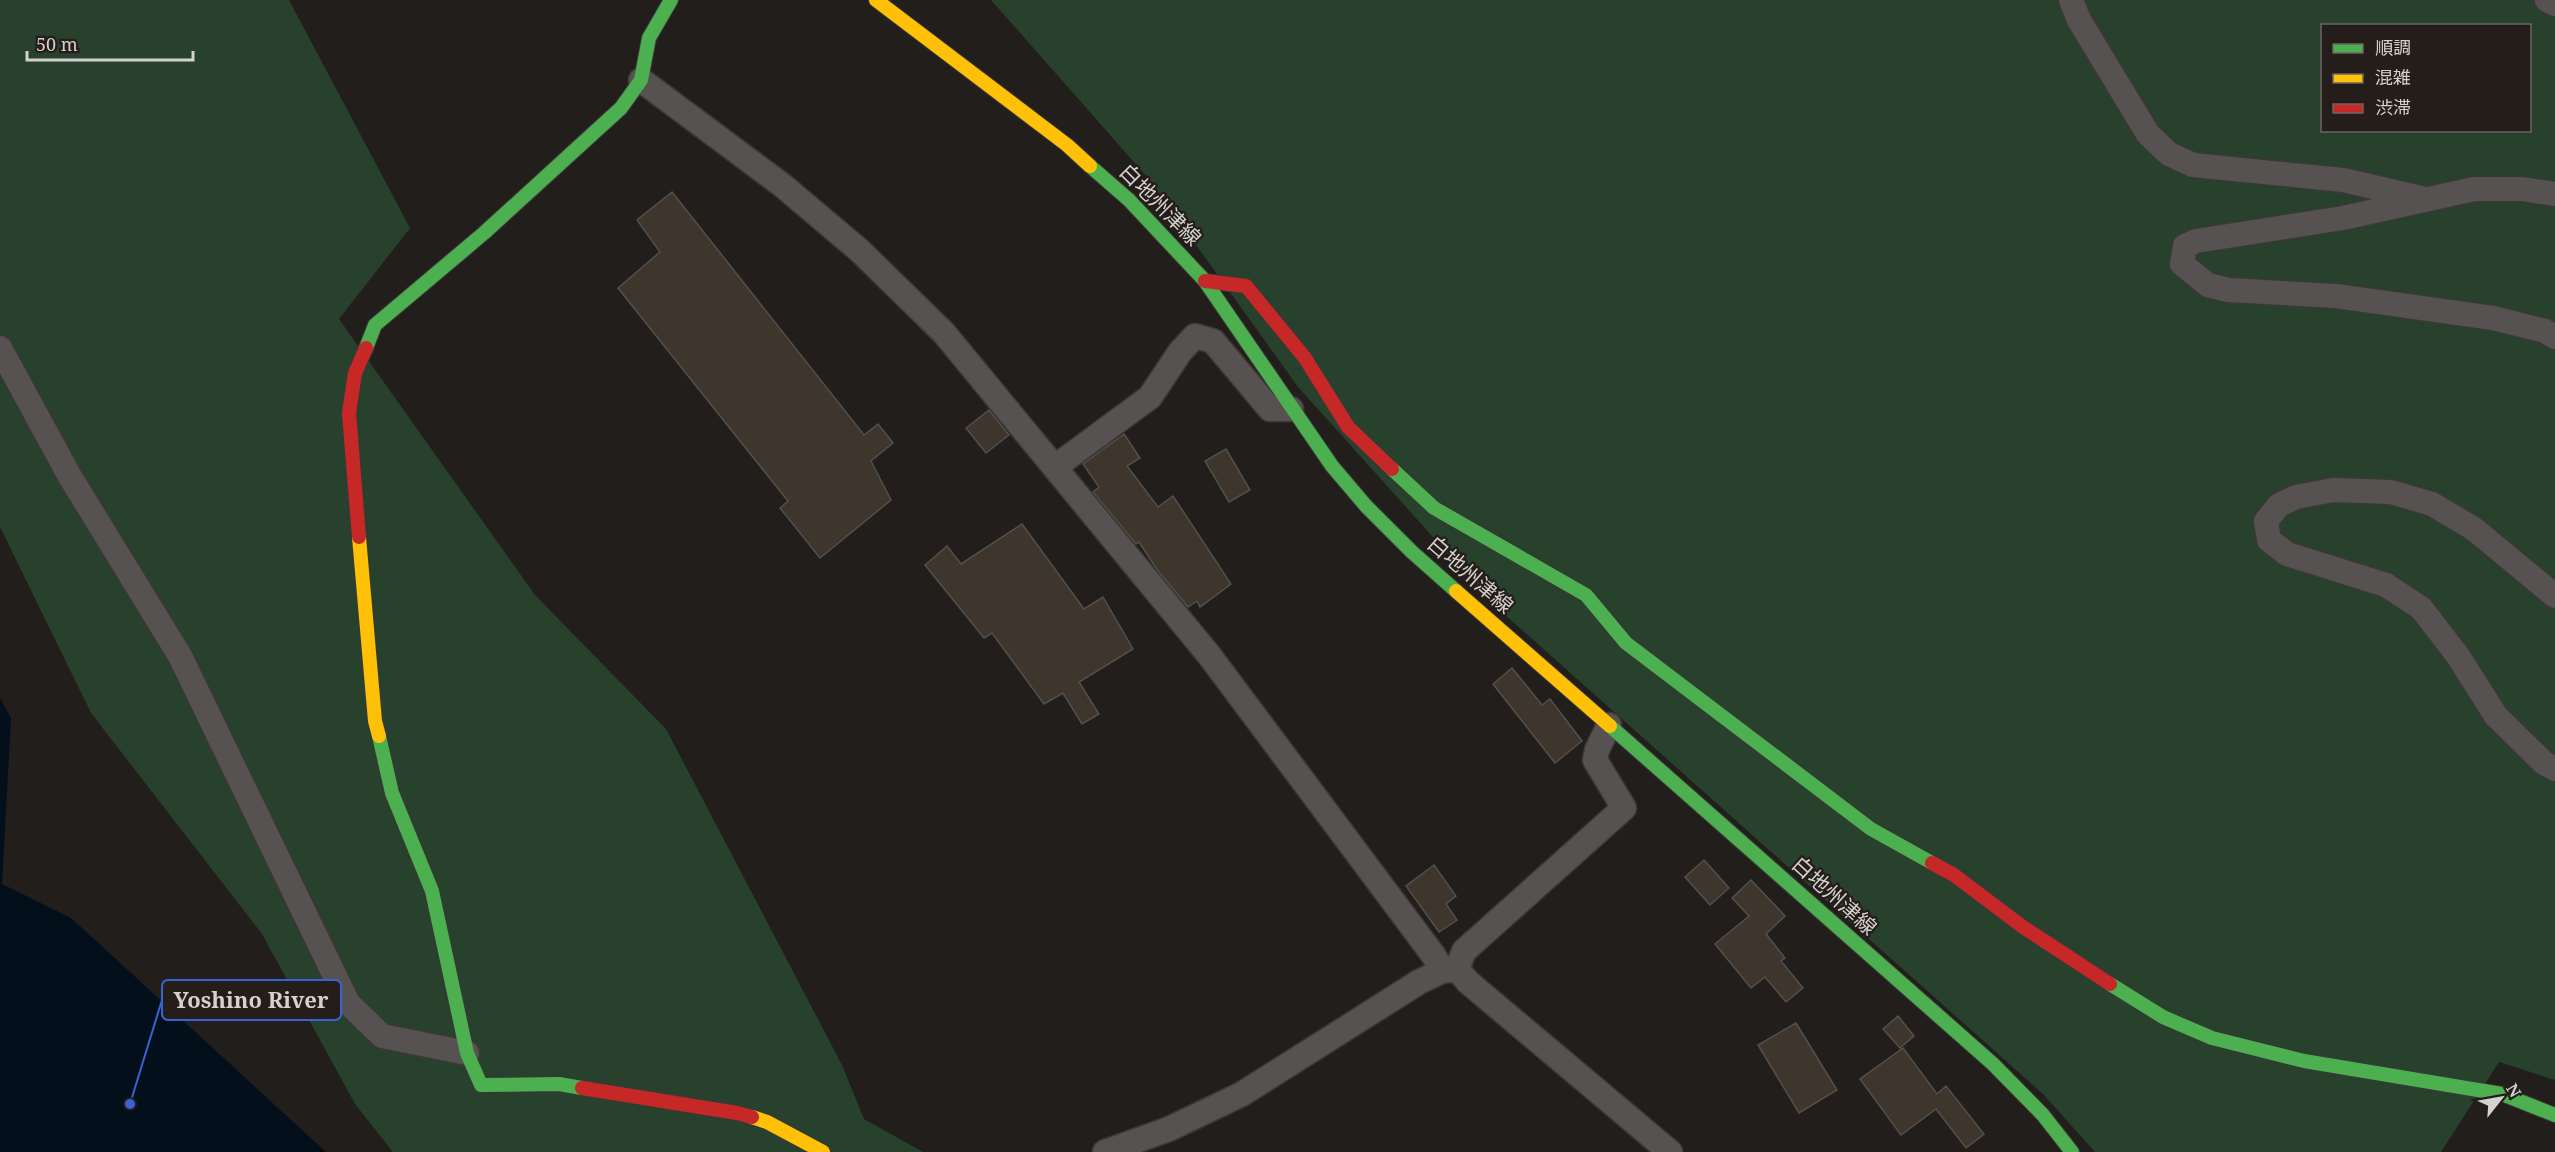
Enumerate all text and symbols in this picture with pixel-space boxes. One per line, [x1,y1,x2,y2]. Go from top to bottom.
scale bar [27,24,194,62]
legend [2321,24,2531,132]
text: 50 m [36,32,78,56]
text: 順調 [2375,35,2411,59]
text: 混雑 [2375,65,2411,89]
text: 渋滞 [2375,95,2411,119]
street label: 白地州津線 [1114,157,1208,251]
street label: 白地州津線 [1422,529,1519,619]
street label: 白地州津線 [1786,850,1883,941]
callout: Yoshino River [162,980,341,1020]
text: Yoshino River [174,984,329,1014]
north arrow [2471,1068,2531,1128]
text: N [2501,1079,2527,1102]

